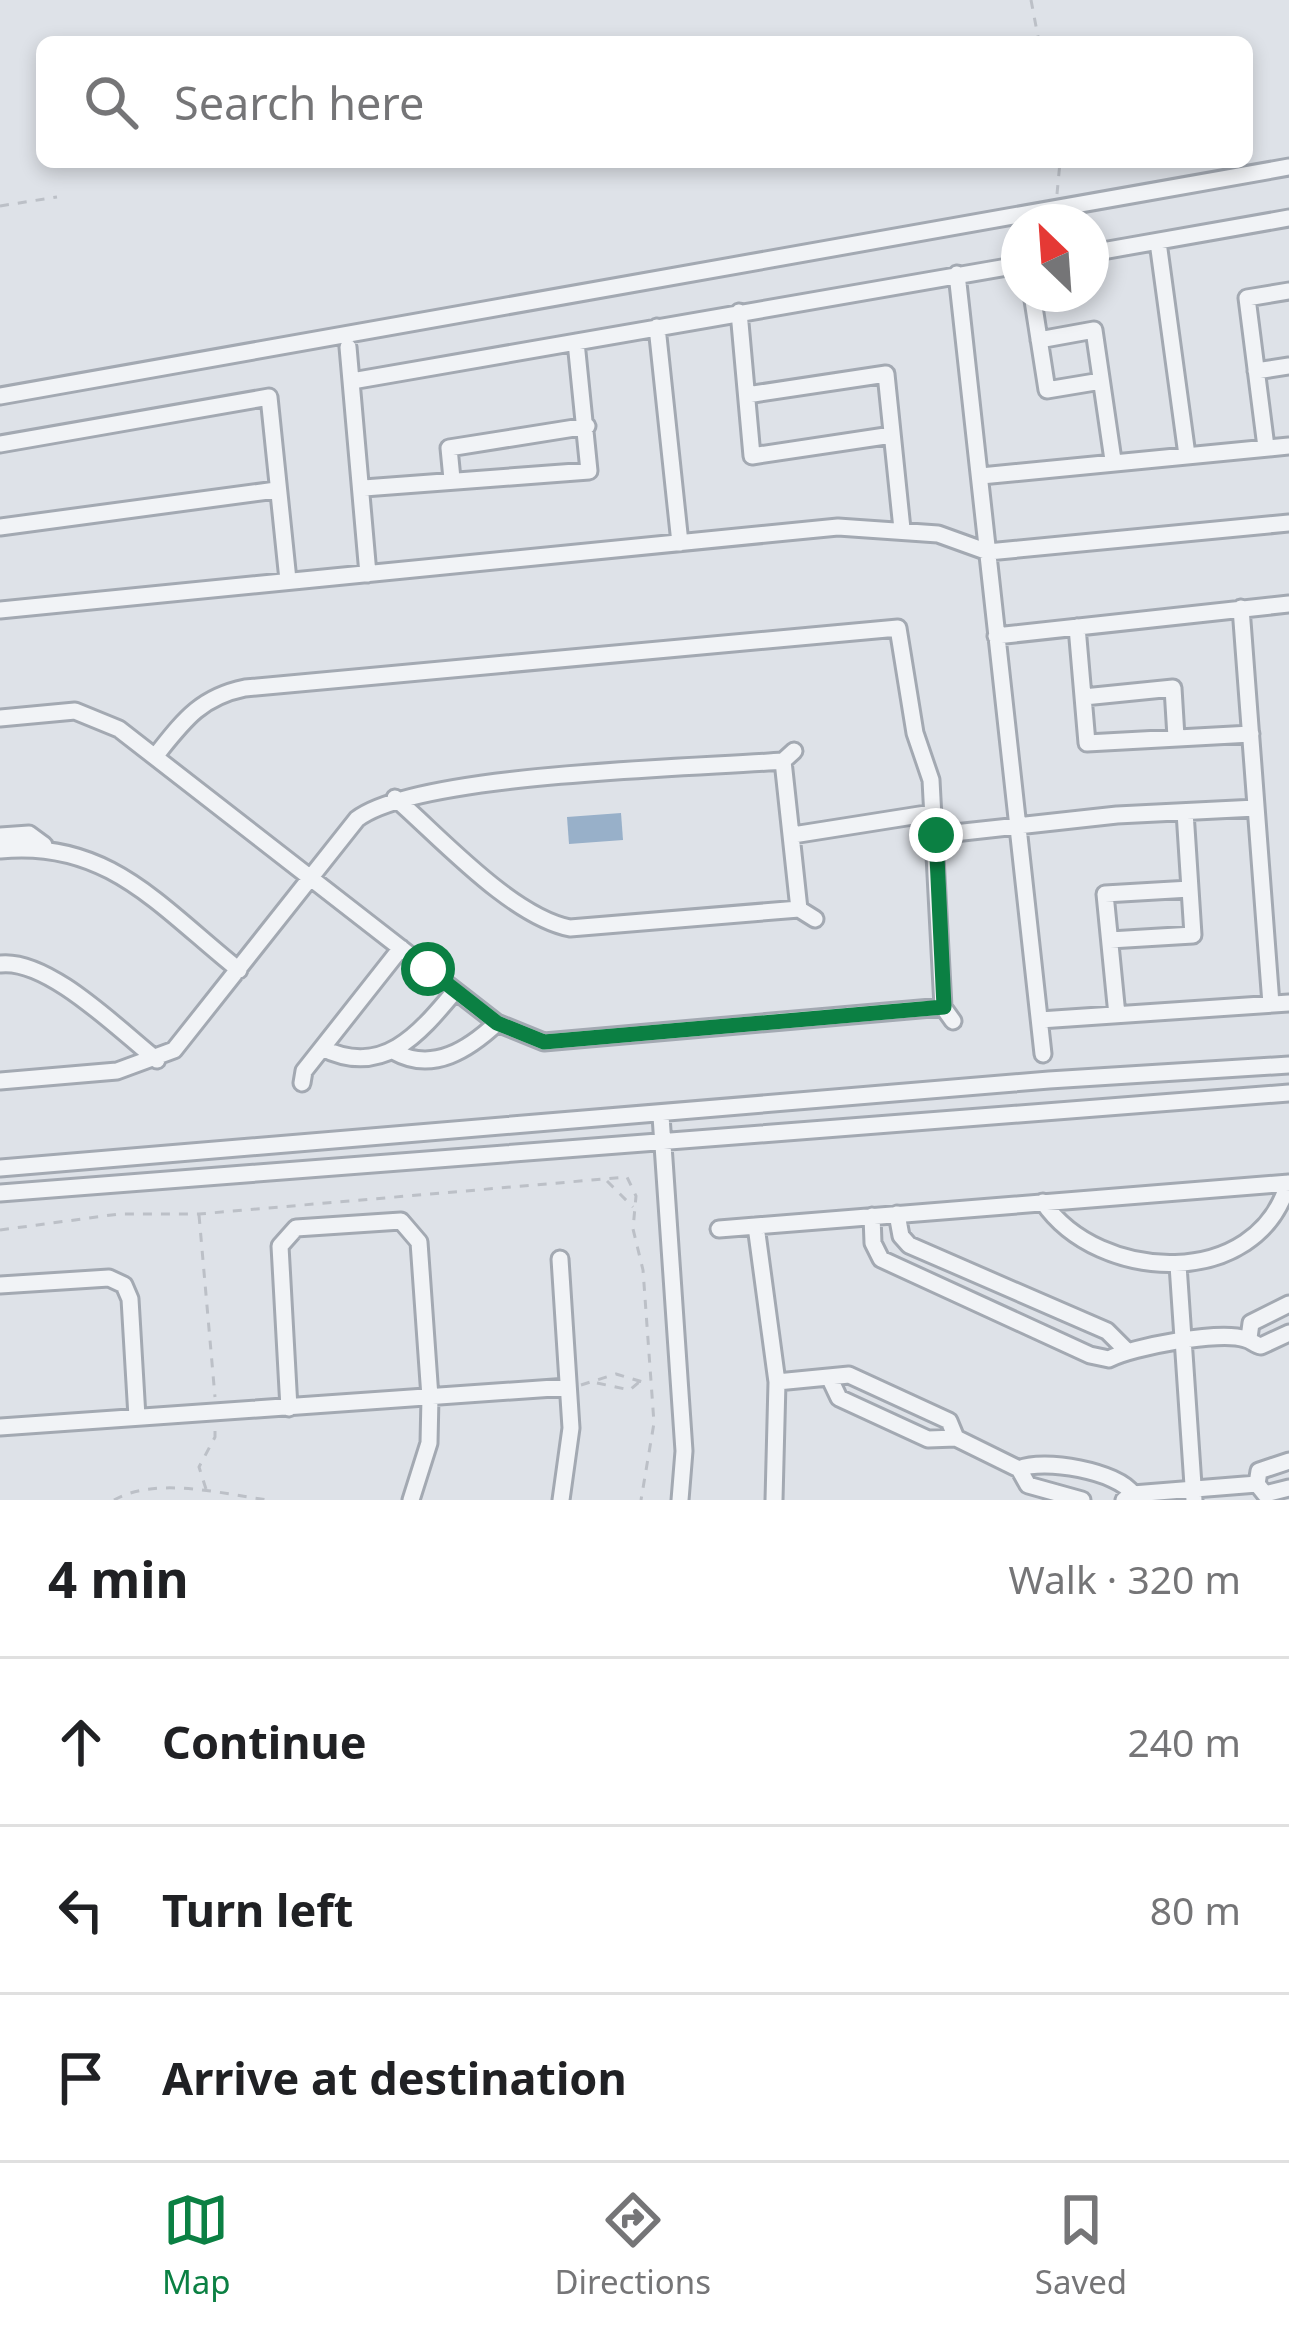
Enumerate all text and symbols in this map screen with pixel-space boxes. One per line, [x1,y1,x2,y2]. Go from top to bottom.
search box [36,36,1253,168]
icon: search [78,69,144,135]
text: Search here [174,72,424,133]
north arrow [1001,204,1109,312]
route end [909,808,963,862]
route start [401,942,455,996]
text: 4 min [48,1543,189,1613]
text: Walk · 320 m [1008,1552,1241,1605]
icon: ahead [48,1709,114,1775]
text: Continue [162,1711,367,1772]
text: 240 m [1127,1715,1241,1768]
icon: left [48,1877,114,1943]
text: Turn left [162,1879,353,1940]
text: 80 m [1150,1883,1241,1936]
icon: arrive [48,2045,114,2111]
text: Arrive at destination [162,2047,627,2108]
tab: Map [162,2187,231,2304]
tab: Directions [554,2187,711,2304]
tab: Saved [1035,2187,1127,2304]

